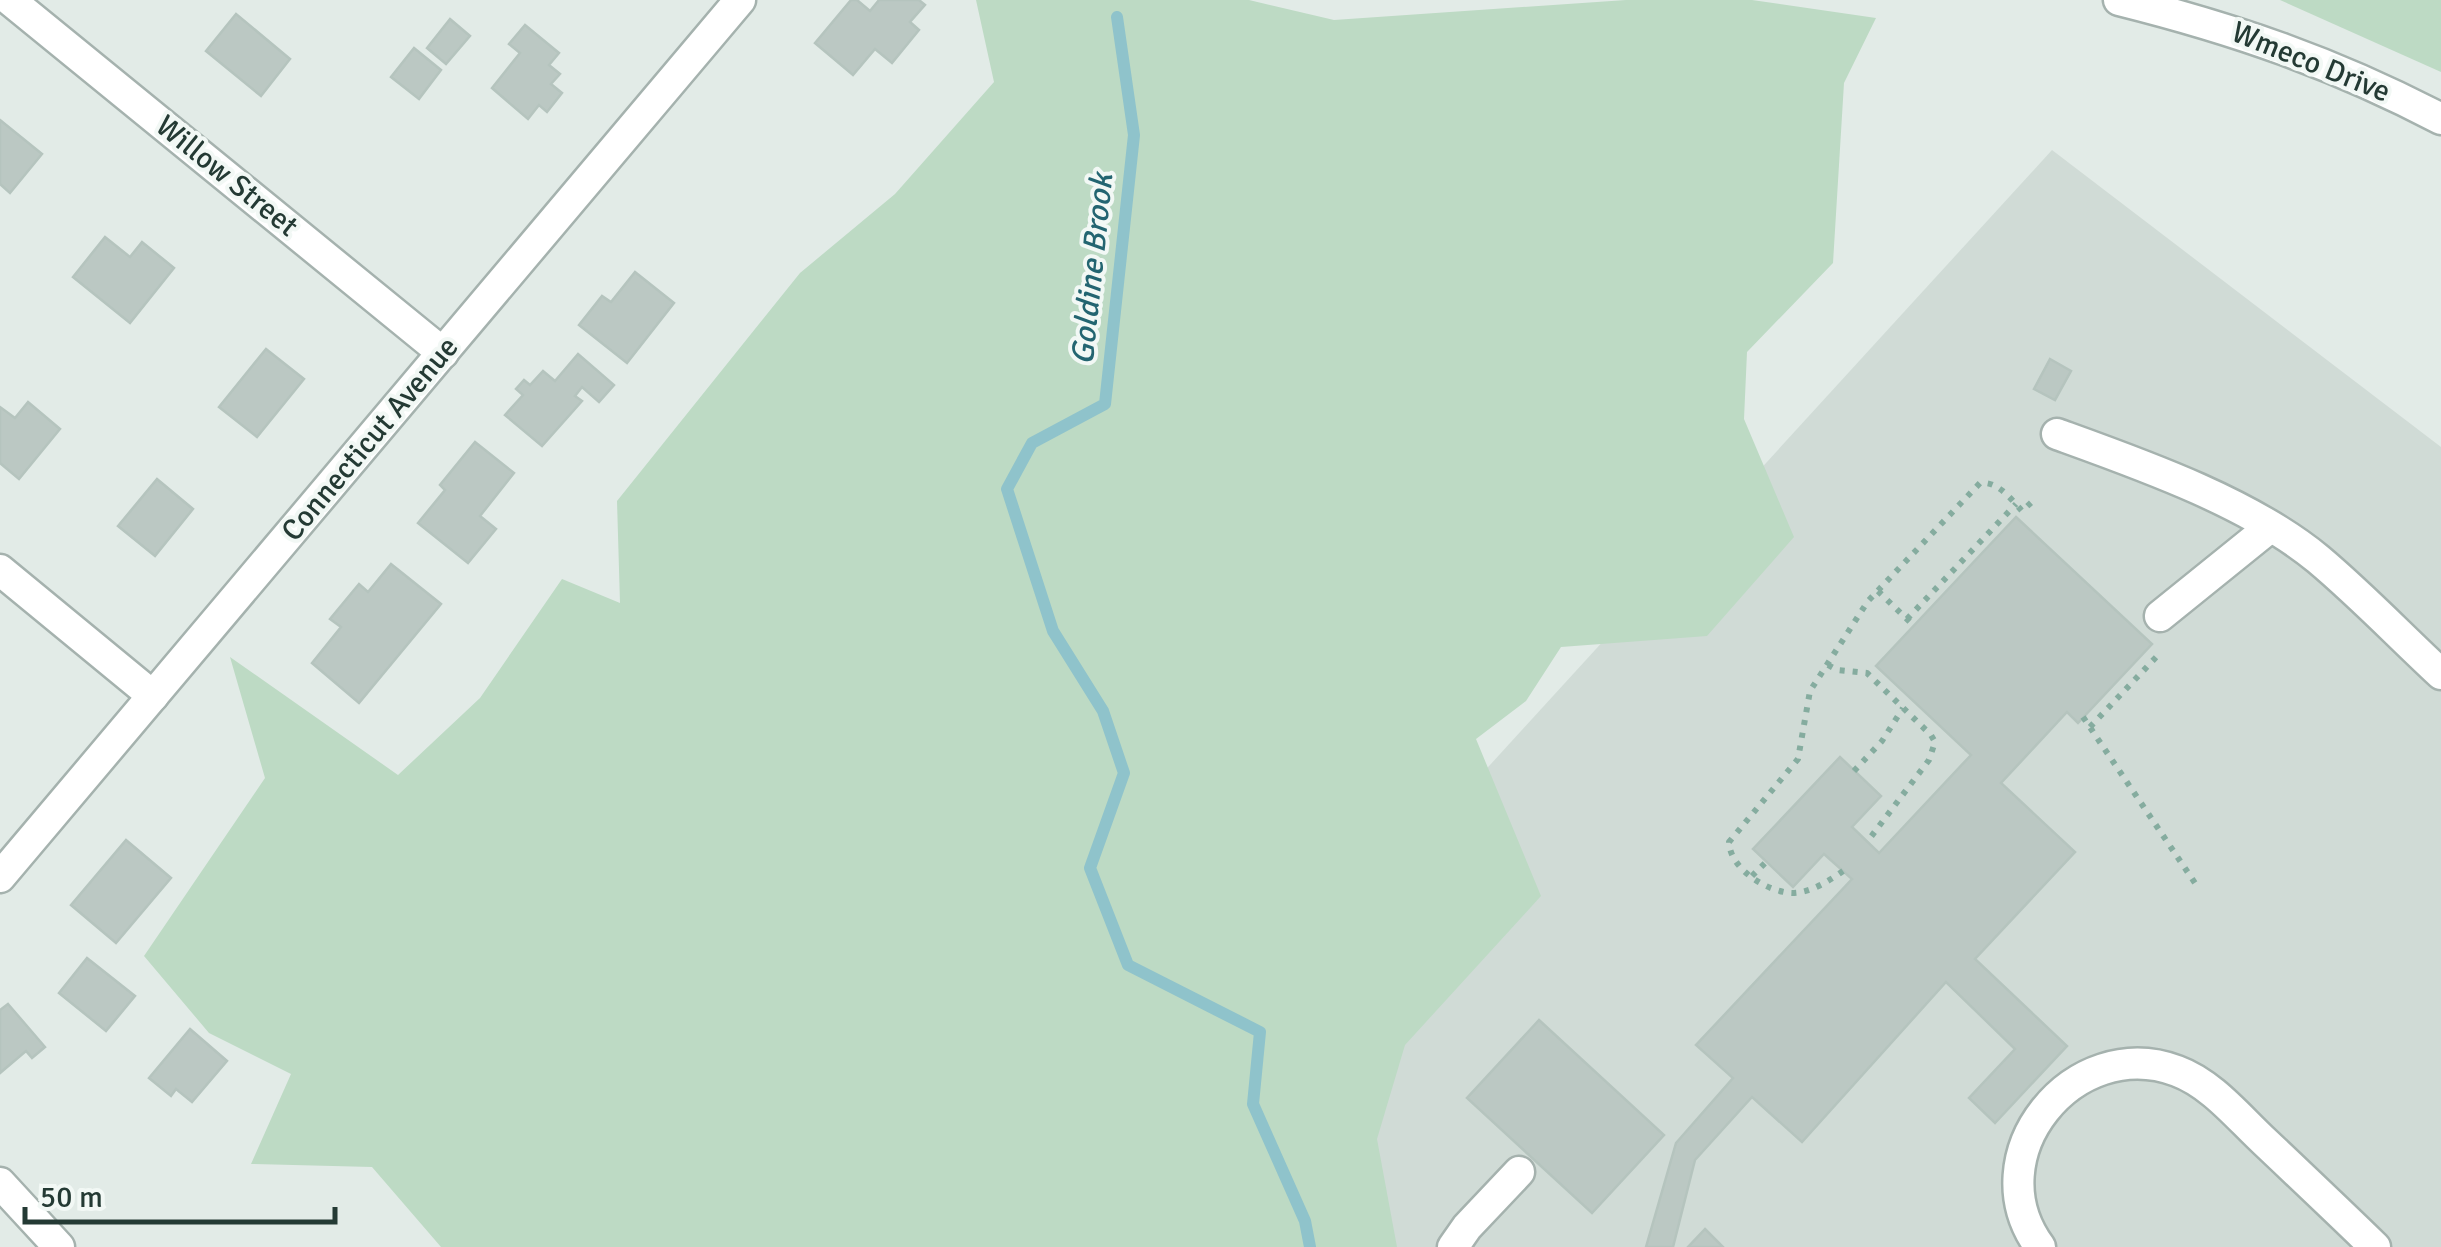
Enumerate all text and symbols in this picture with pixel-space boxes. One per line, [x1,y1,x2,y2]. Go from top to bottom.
street label: Wmeco Drive [2226,13,2396,111]
street label: Willow Street [148,107,306,245]
water label: Goldine Brook [1063,169,1122,366]
street label: Connecticut Avenue [274,329,466,549]
scale bar [25,1162,335,1224]
text: 50 m [40,1179,103,1216]

